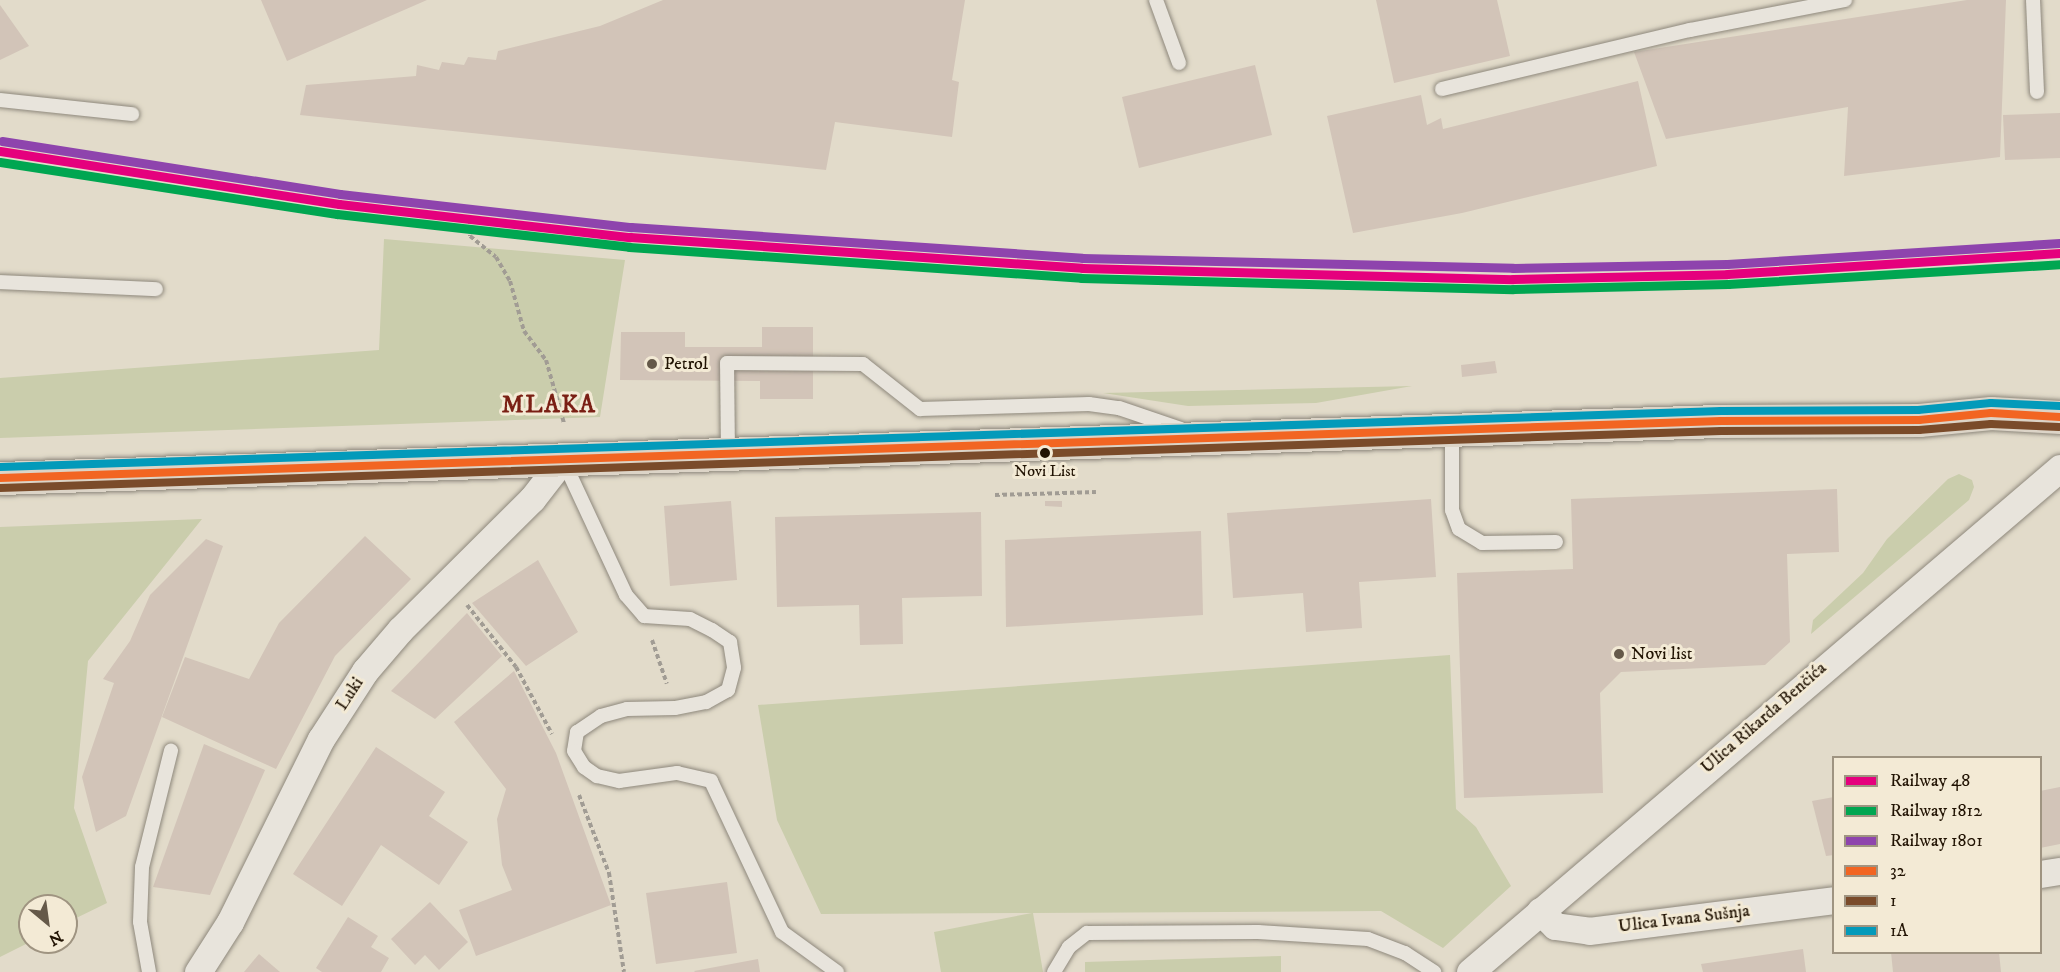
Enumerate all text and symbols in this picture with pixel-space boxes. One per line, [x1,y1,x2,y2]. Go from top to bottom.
place label: Petrol [664,353,708,375]
marker: Petrol [645,357,659,371]
district label: MLAKA [502,392,596,420]
marker: Novi List [1039,447,1051,459]
place label: Novi List [1014,461,1076,481]
place label: Novi list [1631,643,1692,665]
marker: Novi list [1612,647,1626,661]
street label: Ulica Rikarda Benčića [1697,658,1831,778]
street label: Luki [331,673,369,715]
legend [1832,756,2042,954]
text: Railway 48 [1890,770,1970,792]
text: Railway 1812 [1890,800,1982,822]
text: Railway 1801 [1890,830,1983,852]
text: 32 [1890,860,1906,882]
text: 1 [1890,890,1897,912]
north arrow [18,894,78,954]
street label: Ulica Ivana Sušnja [1617,900,1751,938]
text: 1A [1890,920,1908,942]
text: N [45,926,66,950]

